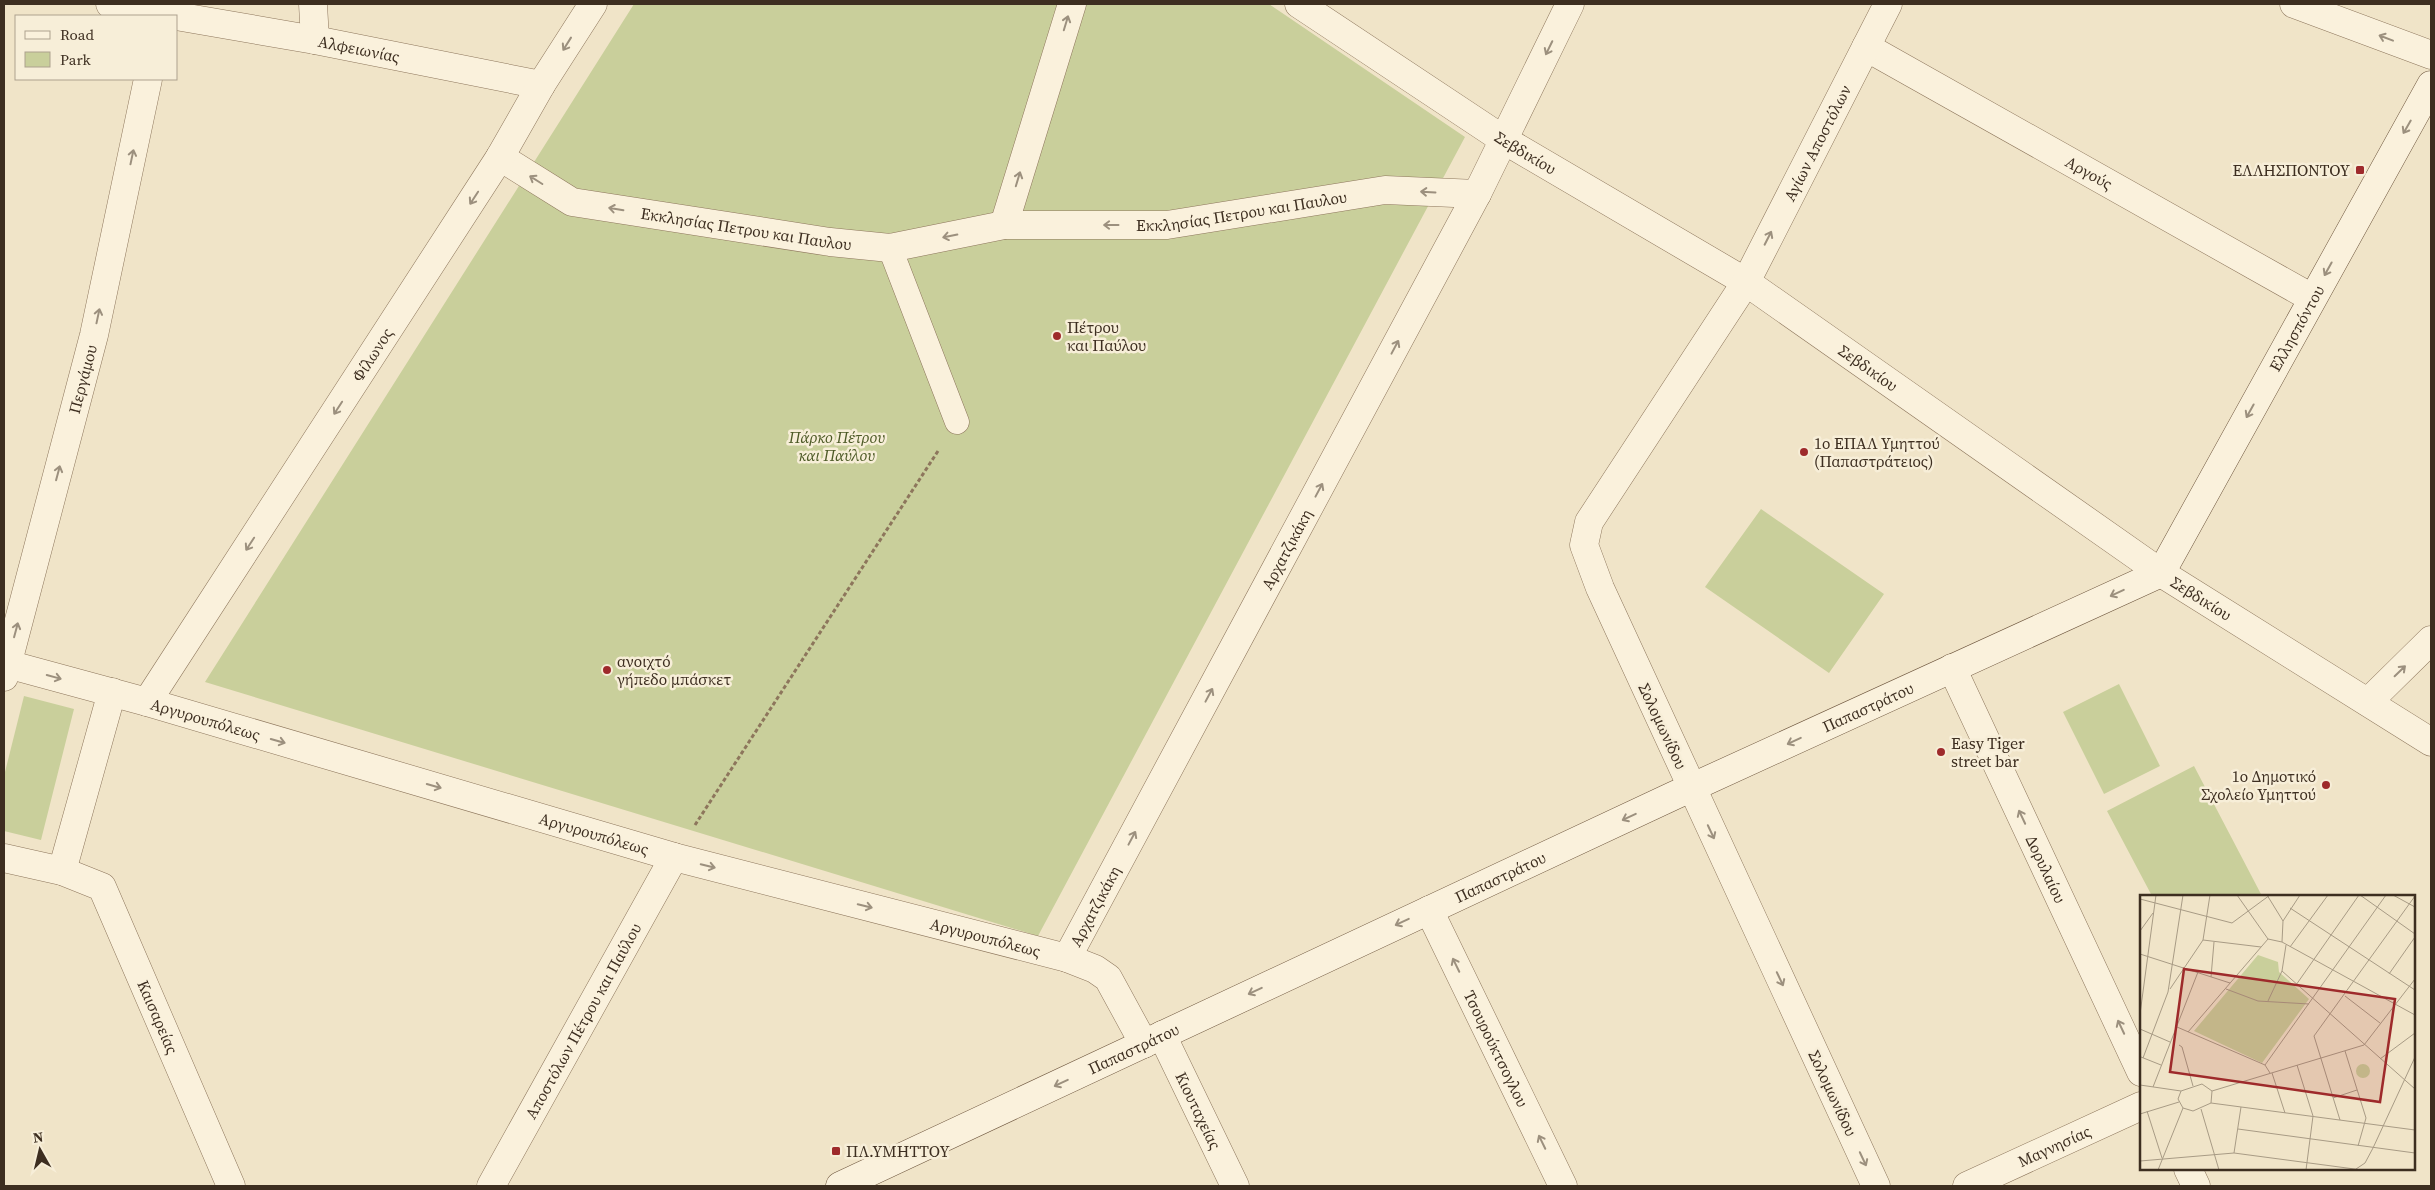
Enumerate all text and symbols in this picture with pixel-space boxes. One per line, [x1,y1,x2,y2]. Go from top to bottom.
legend [15,15,178,80]
one-way arrow [1061,16,1071,32]
text: Road [60,24,94,45]
street label: Αλφειωνίας [316,30,402,68]
one-way arrow [2378,33,2394,42]
one-way arrow [562,37,572,51]
one-way arrow [1544,40,1554,55]
text: Park [60,49,92,70]
street label: Αγίων Αποστόλων [1778,81,1856,205]
one-way arrow [2402,119,2411,134]
street label: Σεβδικίου [1490,126,1560,179]
one-way arrow [128,149,137,165]
street label: Αργούς [2061,150,2117,195]
place label: ΕΛΛΗΣΠΟΝΤΟΥ [2232,159,2350,181]
marker: ΕΛΛΗΣΠΟΝΤΟΥ [2354,164,2366,176]
one-way arrow [1014,171,1024,187]
one-way arrow [530,174,544,184]
street label: Εκκλησίας Πετρου και Παυλου [1136,185,1348,236]
one-way arrow [1421,187,1437,196]
one-way arrow [469,191,479,205]
street label: Εκκλησίας Πετρου και Παυλου [639,202,852,255]
one-way arrow [609,204,625,214]
one-way arrow [1104,220,1120,230]
one-way arrow [1764,231,1773,246]
one-way arrow [942,232,958,241]
one-way arrow [2323,261,2333,276]
street label: Ελλησπόντου [2264,281,2329,375]
one-way arrow [94,308,104,324]
place label: Πέτρου και Παύλου [1067,316,1146,356]
street label: Φίλωνος [346,323,398,386]
marker: Πέτρου και Παύλου [1051,330,1063,342]
street label: Σεβδικίου [1834,339,1902,396]
one-way arrow [1391,340,1401,354]
street label: Περγάμου [63,342,102,416]
one-way arrow [333,400,343,414]
one-way arrow [2245,404,2255,419]
park label: Πάρκο Πέτρου και Παύλου [788,426,885,466]
place label: 1ο ΕΠΑΛ Υμηττού (Παπαστράτειος) [1814,432,1940,472]
marker: 1ο ΕΠΑΛ Υμηττού (Παπαστράτειος) [1798,446,1810,458]
one-way arrow [54,465,63,481]
one-way arrow [1314,483,1324,498]
street label: Αρχατζικάκη [1256,505,1317,593]
one-way arrow [244,537,255,551]
street label: Σεβδικίου [2167,571,2236,626]
one-way arrow [2110,589,2125,598]
one-way arrow [12,623,22,639]
place label: ανοιχτό γήπεδο μπάσκετ [617,650,731,690]
marker: ανοιχτό γήπεδο μπάσκετ [601,664,613,676]
one-way arrow [2394,665,2406,677]
one-way arrow [46,672,62,682]
street label: Παπαστράτου [1819,677,1917,737]
street label: Σολομωνίδου [1634,679,1692,773]
one-way arrow [1204,688,1214,703]
street label: Αργυρουπόλεως [148,693,263,746]
place label: Easy Tiger street bar [1951,732,2025,772]
one-way arrow [269,736,285,746]
one-way arrow [1787,736,1802,746]
marker: Easy Tiger street bar [1935,746,1947,758]
place label: 1ο Δημοτικό Σχολείο Υμηττού [2201,765,2316,805]
marker: 1ο Δημοτικό Σχολείο Υμηττού [2320,779,2332,791]
one-way arrow [425,782,441,792]
street label: Αργυρουπόλεως [537,807,651,860]
one-way arrow [2017,810,2026,825]
one-way arrow [1622,812,1637,822]
one-way arrow [1707,824,1717,839]
one-way arrow [1128,831,1137,846]
street label: Δορυλαίου [2021,832,2071,907]
street label: Παπαστράτου [1451,846,1549,908]
one-way arrow [699,861,715,871]
street label: Αρχατζικάκη [1064,862,1126,950]
inset map [2140,895,2415,1170]
one-way arrow [856,902,872,911]
street label: Αργυρουπόλεως [928,912,1043,962]
one-way arrow [1395,918,1410,928]
street label: Αποστόλων Πέτρου και Παύλου [520,919,646,1123]
one-way arrow [1450,958,1460,973]
one-way arrow [1775,971,1785,986]
street label: Καισαρείας [132,976,184,1057]
one-way arrow [1248,987,1263,997]
street label: Τσουρούκτσογλου [1459,987,1534,1110]
street label: Παπαστράτου [1084,1018,1183,1079]
one-way arrow [2115,1020,2125,1035]
street label: Σολομωνίδου [1804,1046,1862,1140]
street label: Κιουταχείας [1170,1068,1227,1153]
one-way arrow [1054,1079,1069,1088]
street label: Μαγνησίας [2014,1120,2094,1172]
north arrow [15,1125,65,1175]
text: N [32,1127,45,1148]
one-way arrow [1537,1135,1547,1150]
place label: ΠΛ.ΥΜΗΤΤΟΥ [846,1140,950,1162]
marker: ΠΛ.ΥΜΗΤΤΟΥ [830,1145,842,1157]
one-way arrow [1858,1151,1868,1166]

